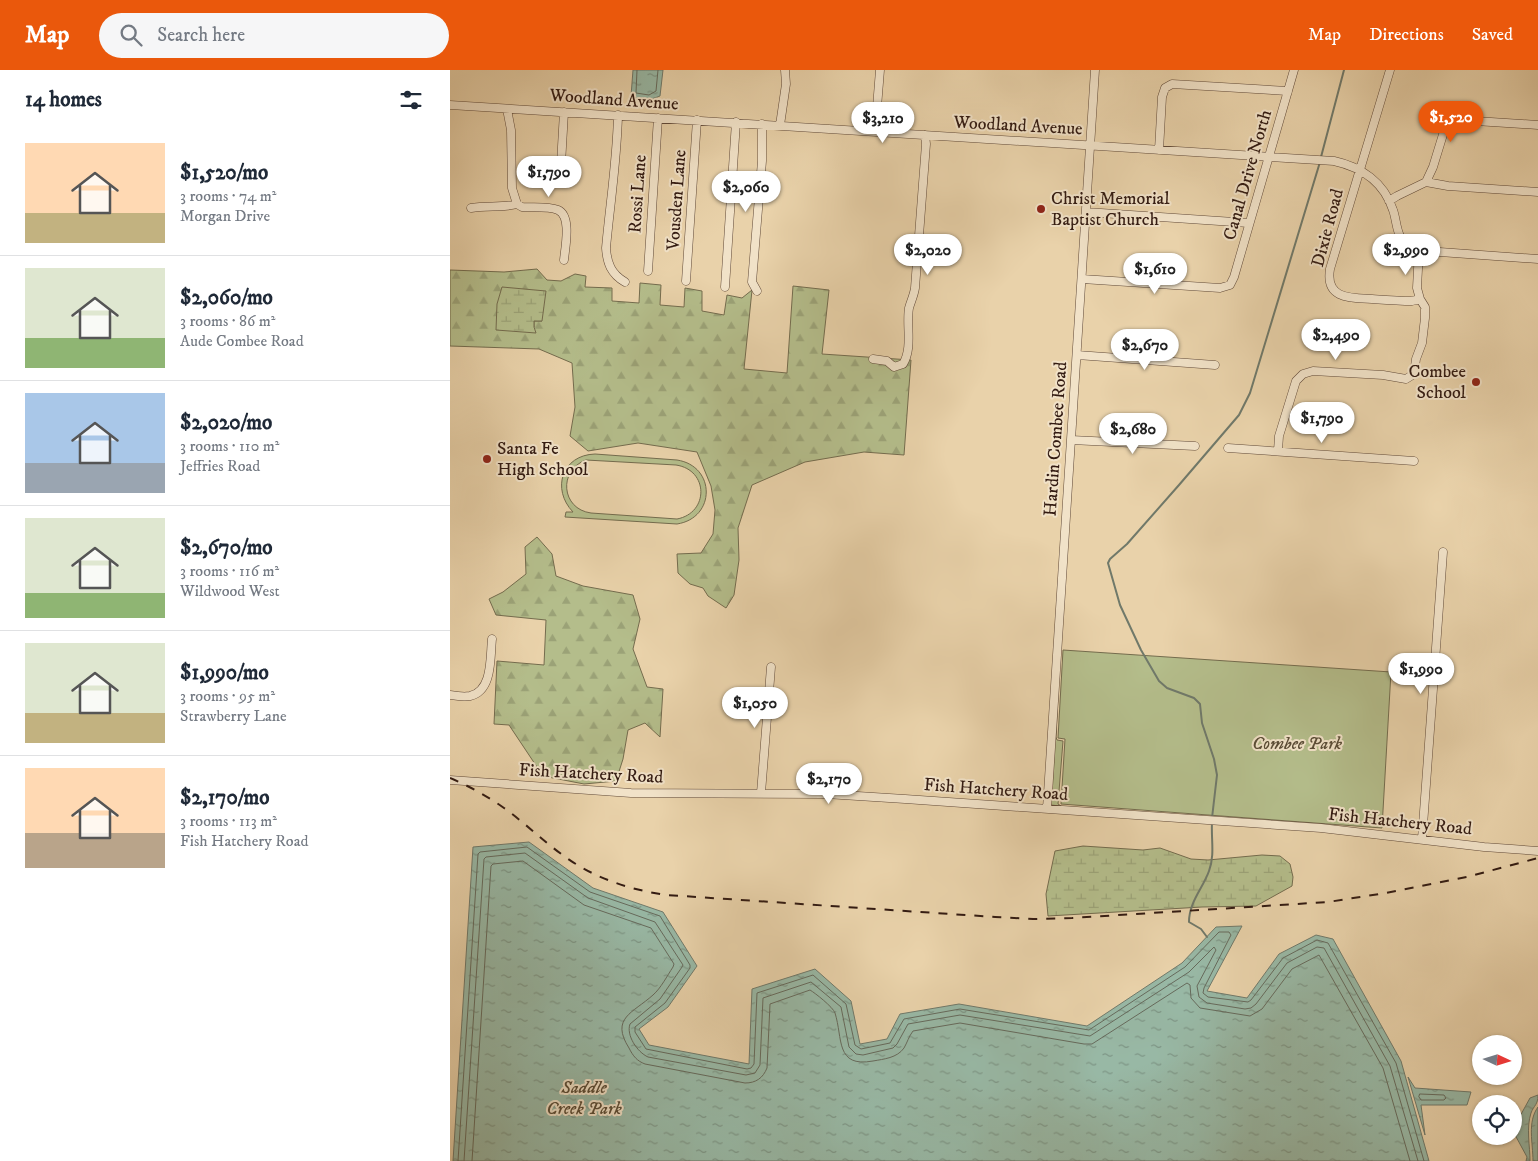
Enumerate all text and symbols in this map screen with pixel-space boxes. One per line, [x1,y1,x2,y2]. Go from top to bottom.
search box [99,13,449,58]
text: Map [25,20,69,50]
icon: search [117,21,145,49]
text: Search here [157,24,245,47]
text: Map [1308,24,1341,46]
text: Directions [1369,24,1444,46]
text: Saved [1472,24,1513,46]
street label: Woodland Avenue [548,84,679,115]
icon: filters [397,86,425,114]
text: 14 homes [25,87,102,113]
pin: $1,520 [1410,100,1492,143]
pin: $3,210 [842,102,924,144]
street label: Canal Drive North [1219,107,1277,243]
text: $1,520 [1429,107,1473,127]
text: $3,210 [862,108,904,128]
street label: Woodland Avenue [952,112,1083,140]
street label: Vousden Lane [662,149,691,252]
street label: Rossi Lane [624,154,652,234]
pin: $1,790 [508,156,590,198]
text: $1,520/mo [180,160,268,186]
text: $1,790 [528,162,570,182]
icon: home [65,163,125,223]
pin: $2,060 [705,170,787,213]
text: $2,060 [723,177,769,197]
text: 3 rooms · 74 m² [180,186,277,206]
street label: Dixie Road [1307,186,1349,270]
place label: Christ Memorial Baptist Church [1051,188,1170,231]
marker: Christ Memorial Baptist Church [1035,203,1047,215]
text: Morgan Drive [180,206,270,226]
pin: $2,020 [887,234,969,276]
pin: $2,990 [1365,234,1447,276]
text: $2,020 [905,240,951,260]
text: $2,990 [1383,240,1429,260]
pin: $1,610 [1114,252,1196,295]
text: $1,610 [1134,259,1176,279]
text: $2,060/mo [180,285,273,311]
icon: home [65,288,125,348]
text: 3 rooms · 86 m² [180,311,275,331]
pin: $2,490 [1295,318,1377,361]
text: $2,490 [1312,325,1360,345]
pin: $2,670 [1104,328,1186,371]
text: Aude Combee Road [180,331,304,351]
text: $2,670 [1122,335,1168,355]
street label: Hardin Combee Road [1040,361,1072,517]
place label: Combee School [1408,361,1467,404]
marker: Combee School [1470,376,1482,388]
pin: $1,790 [1281,402,1363,444]
text: $1,790 [1301,408,1343,428]
text: $2,020/mo [180,410,272,436]
pin: $2,680 [1092,412,1174,455]
icon: home [65,413,125,473]
text: $2,680 [1110,419,1156,439]
text: 3 rooms · 110 m² [180,436,279,456]
place label: Santa Fe High School [497,438,589,481]
marker: Santa Fe High School [481,453,493,465]
text: Jeffries Road [180,456,260,476]
text: $2,670/mo [180,535,273,561]
icon: home [65,538,125,598]
text: 3 rooms · 116 m² [180,561,279,581]
text: Wildwood West [180,581,280,601]
pin: $1,990 [1380,652,1462,695]
text: $1,990 [1399,659,1443,679]
text: $1,990/mo [180,660,269,686]
icon: home [65,663,125,723]
text: 3 rooms · 95 m² [180,686,275,706]
pin: $1,050 [714,686,796,729]
text: $1,050 [733,693,777,713]
text: Strawberry Lane [180,706,287,726]
park label: Combee Park [1252,733,1343,755]
street label: Fish Hatchery Road [518,759,664,789]
pin: $2,170 [788,762,870,805]
text: $2,170 [807,769,851,789]
street label: Fish Hatchery Road [923,774,1069,806]
text: $2,170/mo [180,785,269,811]
icon: home [65,788,125,848]
street label: Fish Hatchery Road [1327,804,1473,840]
text: 3 rooms · 113 m² [180,811,277,831]
text: Fish Hatchery Road [180,831,308,851]
north arrow [1472,1035,1522,1085]
map controls [1472,1035,1522,1145]
park label: Saddle Creek Park [546,1077,622,1120]
button: locate [1472,1095,1522,1145]

